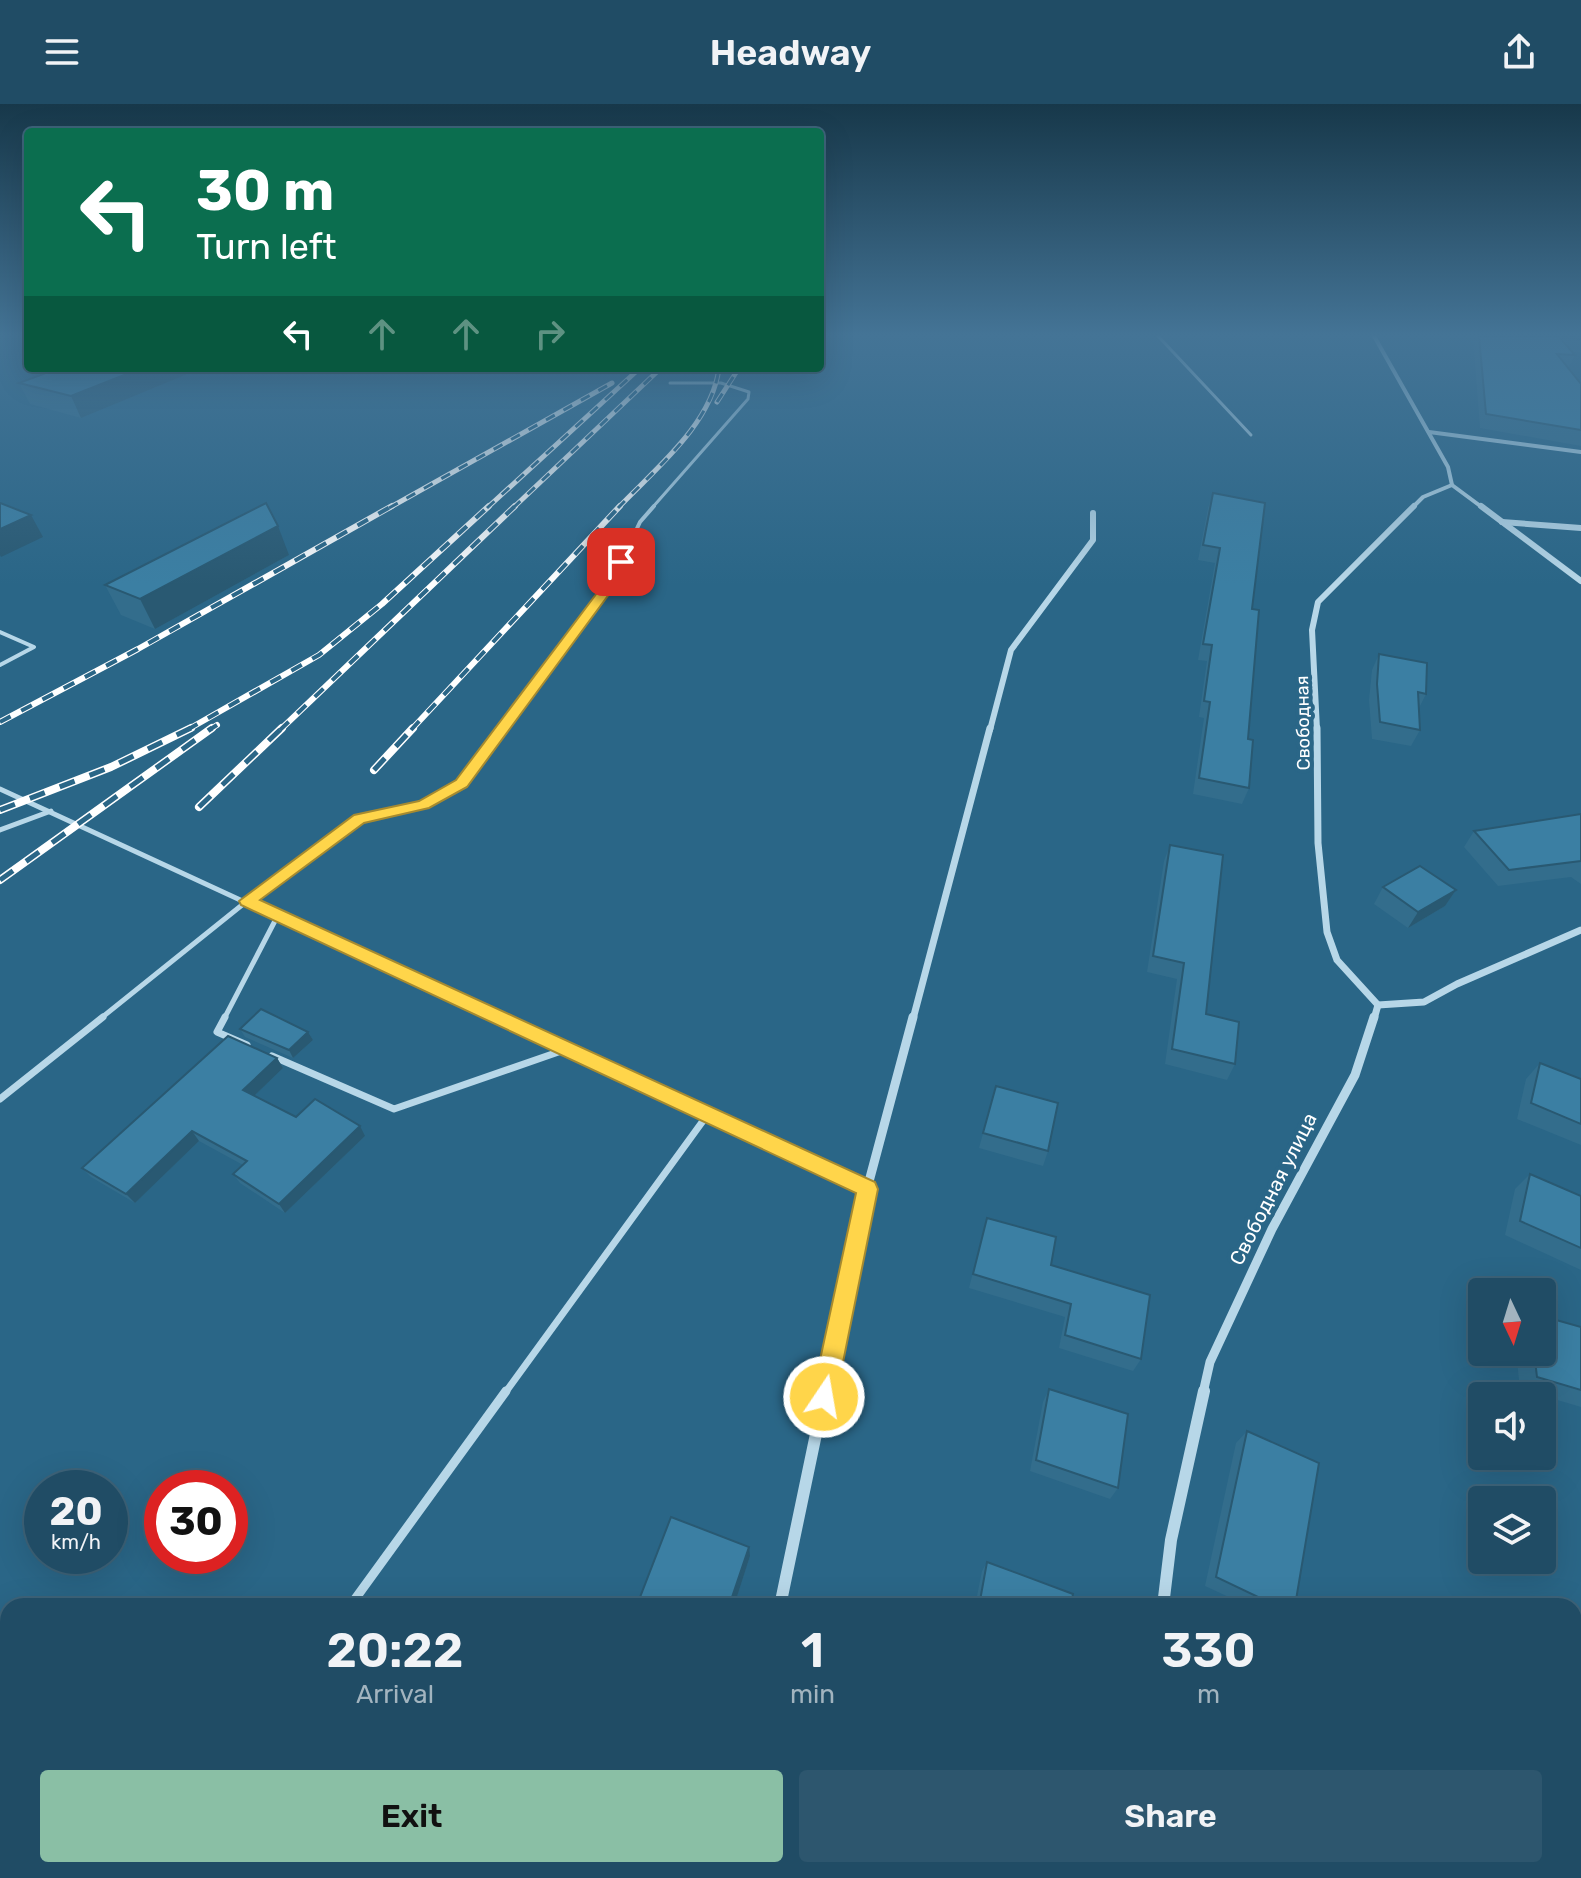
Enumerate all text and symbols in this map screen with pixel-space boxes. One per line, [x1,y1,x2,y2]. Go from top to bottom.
icon: menu [40,30,84,74]
icon: share [1497,30,1541,74]
text: Headway [710,31,871,74]
text: 30 m [196,158,334,224]
icon: left [64,160,168,264]
text: Turn left [196,225,337,268]
icon: left [276,312,320,356]
icon: ahead [360,312,404,356]
icon: ahead [444,312,488,356]
icon: right [528,312,572,356]
pin [587,528,655,596]
icon: arrive [599,540,643,584]
street label: Свободная [1291,675,1315,771]
street label: Свободная улица [1224,1109,1322,1269]
north arrow [1468,1278,1556,1366]
map controls [1468,1278,1556,1574]
position arrow [782,1355,866,1439]
button: sound [1468,1382,1556,1470]
speed limit sign: 30 [144,1470,248,1574]
button: layers [1468,1486,1556,1574]
text: 20 [49,1488,103,1535]
text: km/h [51,1530,101,1554]
text: 20:22 [326,1622,463,1679]
text: 1 [801,1622,824,1679]
text: 330 [1162,1622,1255,1679]
text: Arrival [356,1679,434,1710]
text: min [790,1679,835,1710]
text: m [1197,1679,1220,1710]
button: Exit [40,1770,783,1862]
button: Share [799,1770,1542,1862]

